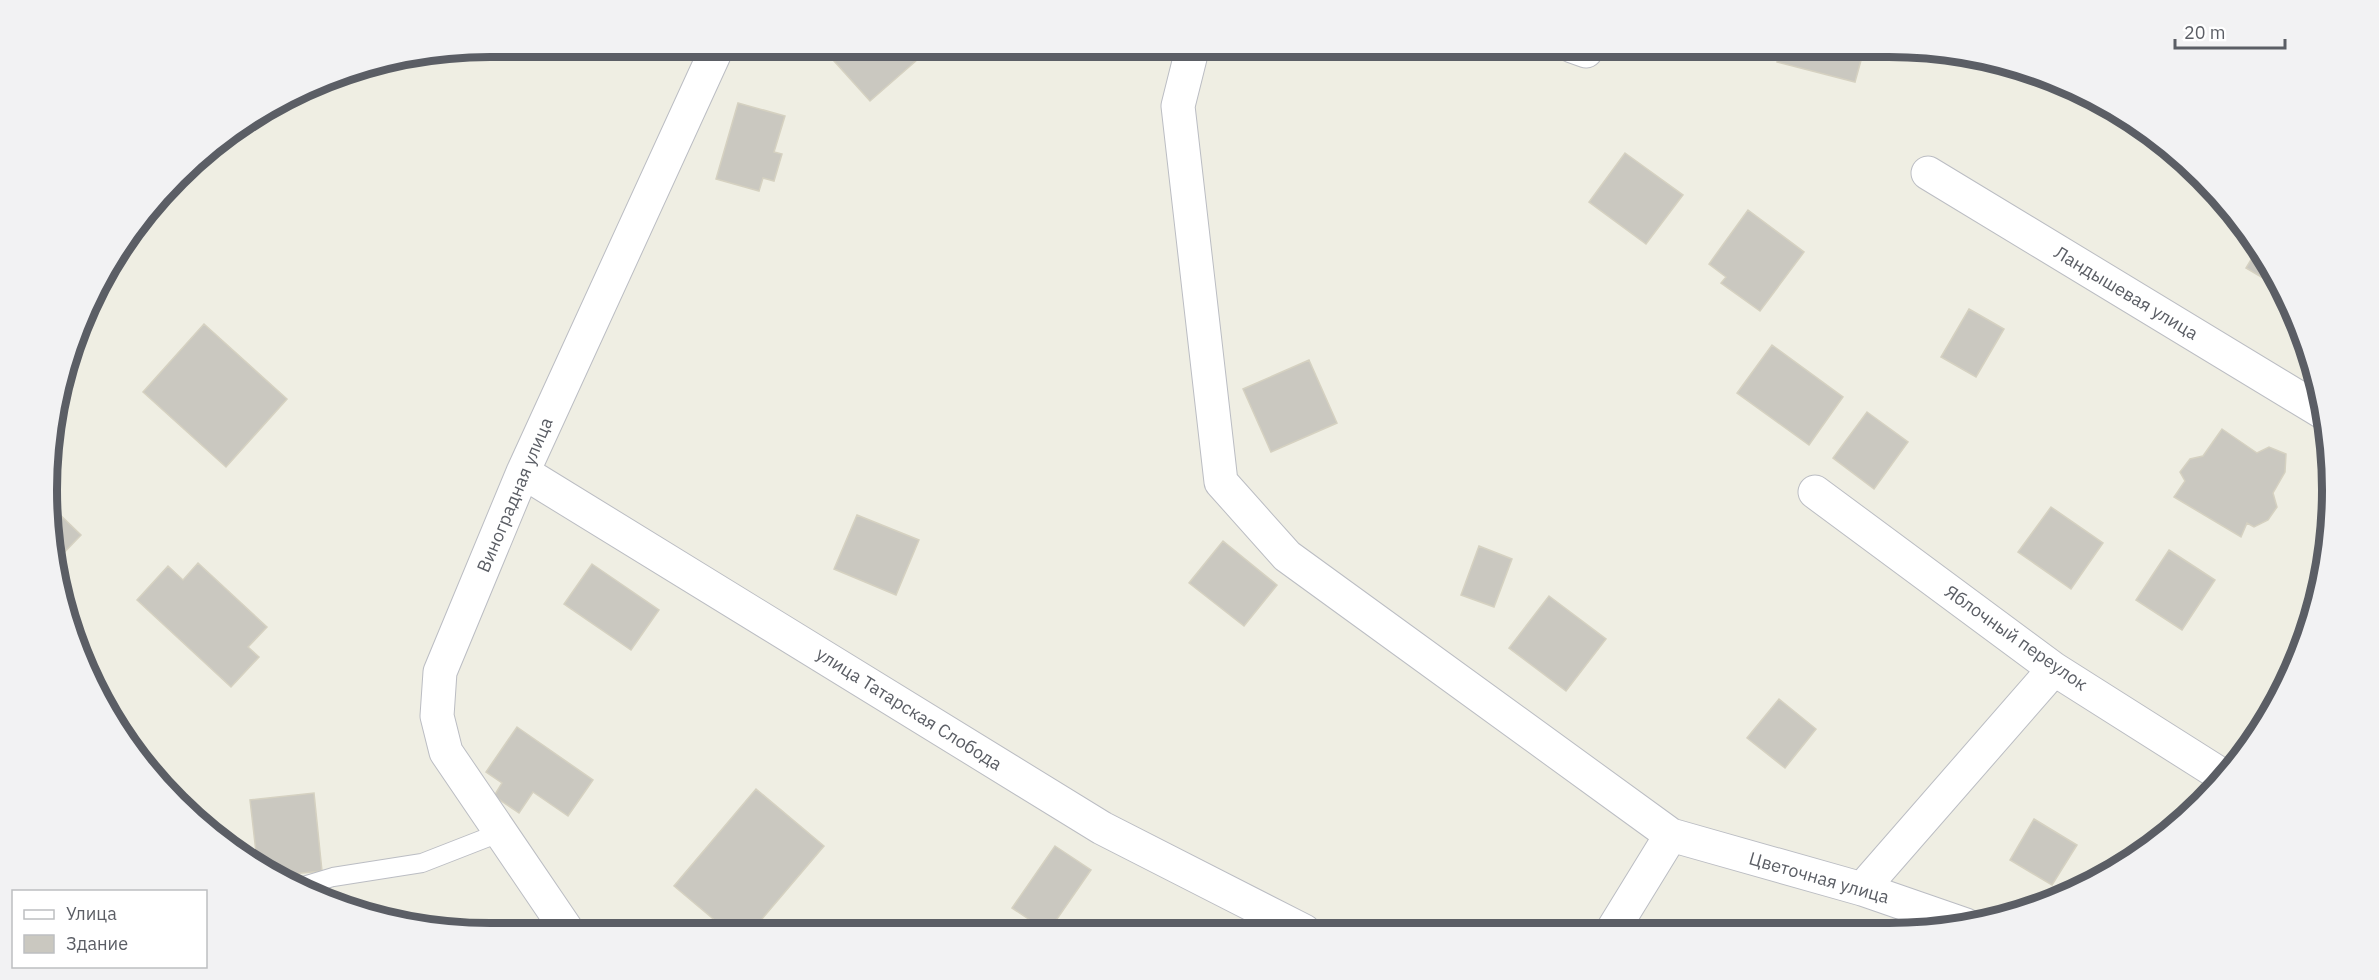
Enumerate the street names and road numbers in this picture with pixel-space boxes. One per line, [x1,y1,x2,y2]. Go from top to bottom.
street label: Ландышевая улица [2050,241,2203,345]
street label: Виноградная улица [472,414,558,576]
street label: Яблочный переулок [1940,580,2092,696]
street label: улица Татарская Слобода [812,642,1007,776]
street label: Цветочная улица [1746,847,1892,909]

